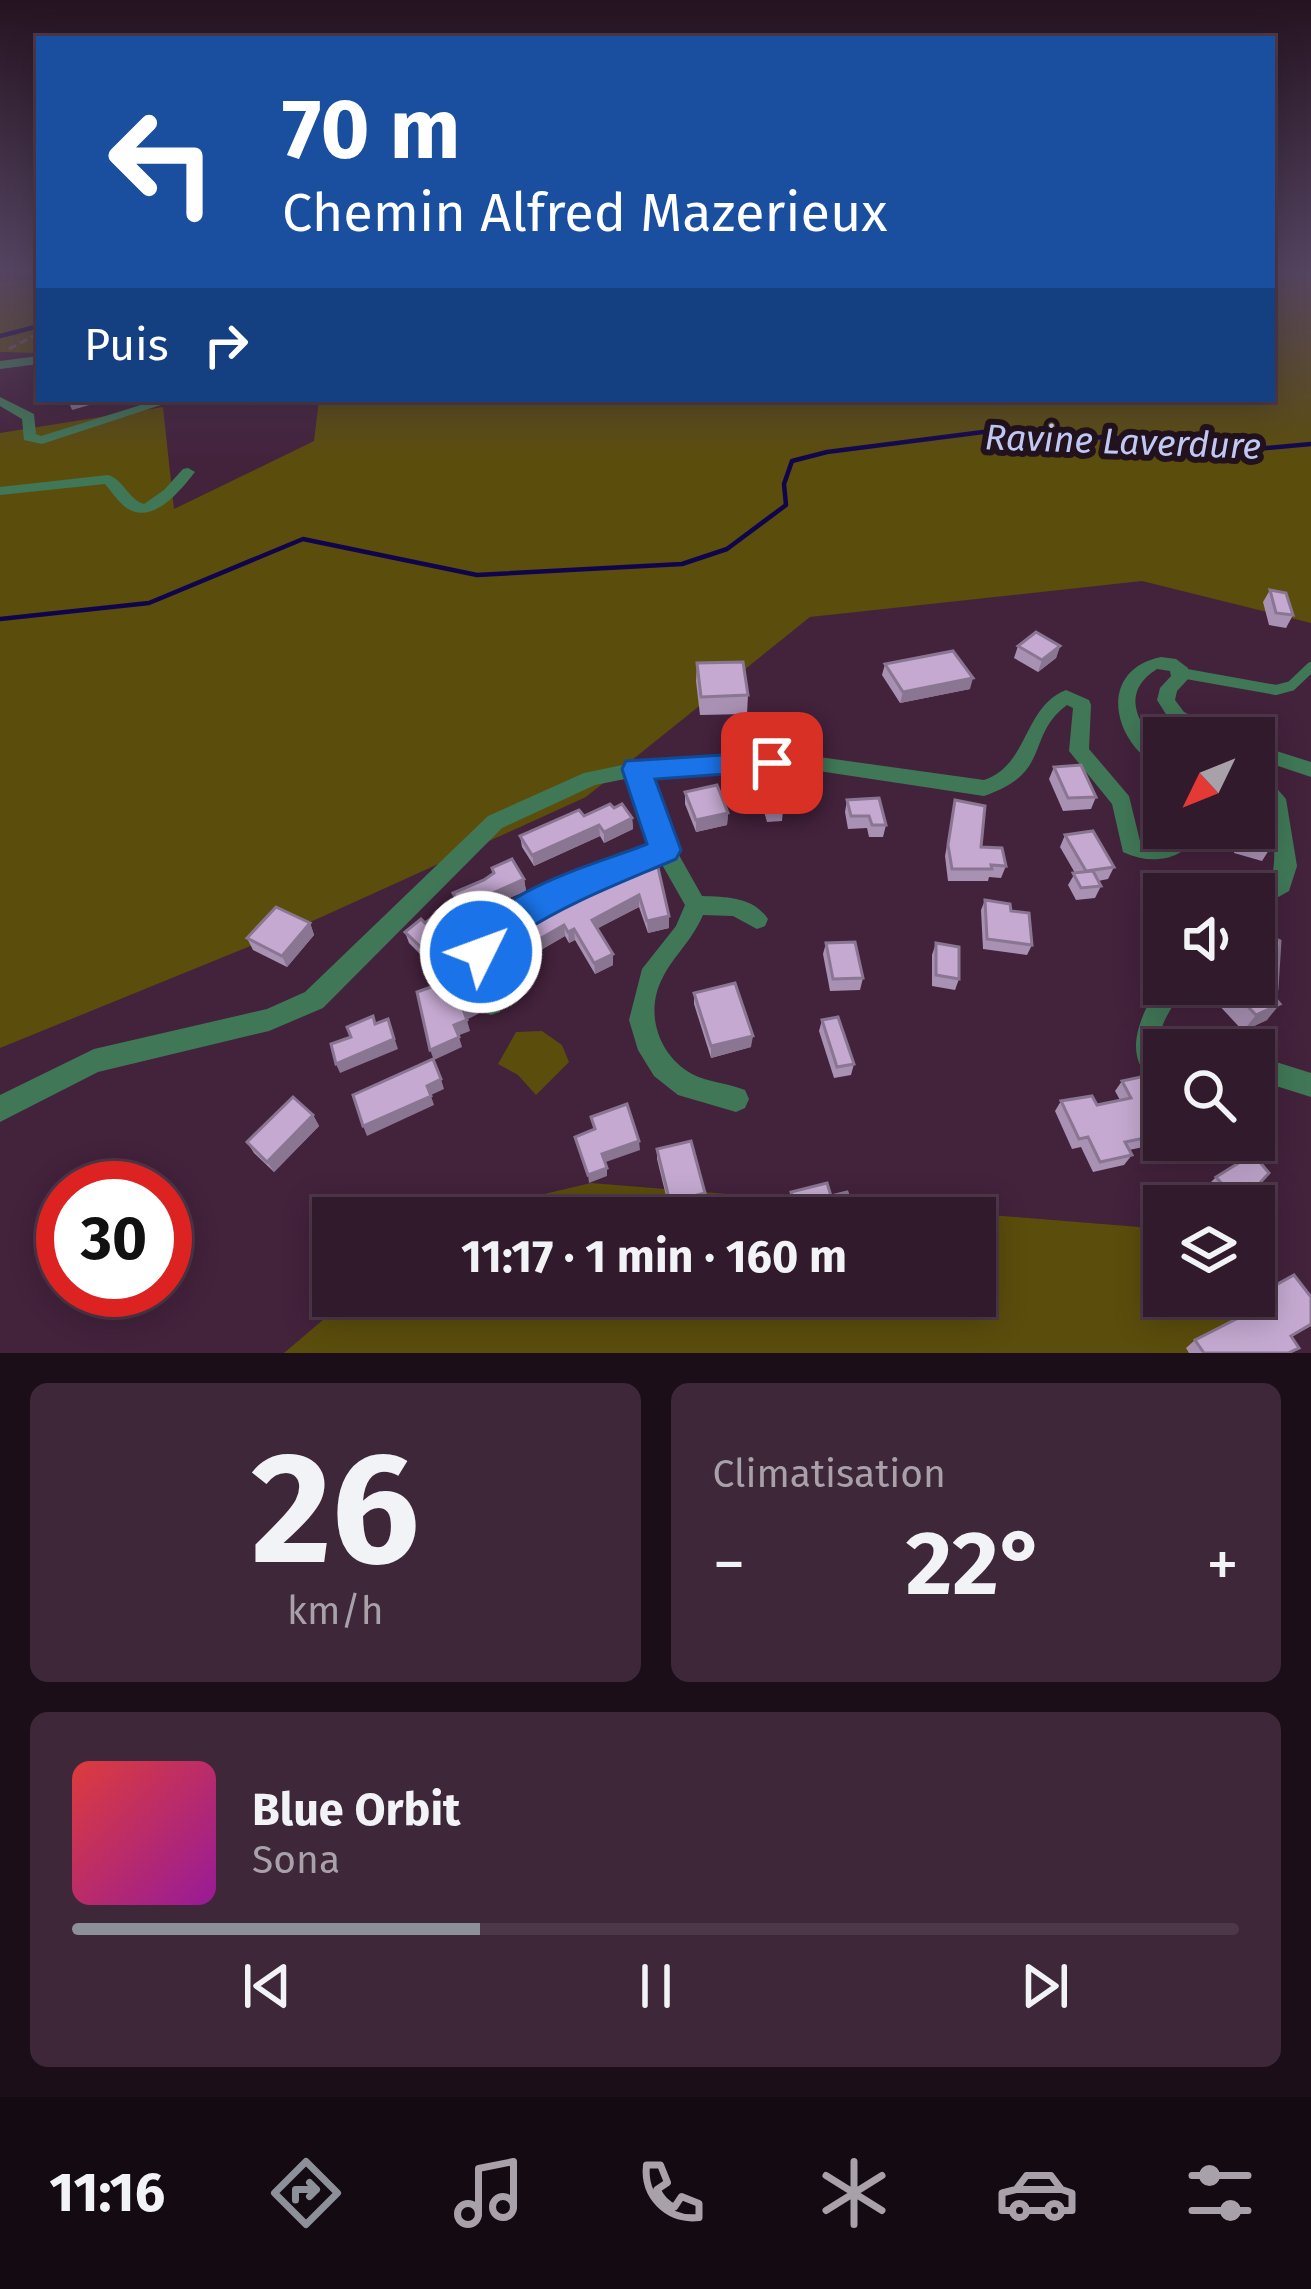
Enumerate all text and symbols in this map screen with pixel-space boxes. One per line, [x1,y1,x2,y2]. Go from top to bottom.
text: 70 m [282,79,460,180]
icon: left [84,84,240,240]
text: Chemin Alfred Mazerieux [282,181,888,245]
icon: right [193,312,259,378]
text: Puis [84,318,169,372]
water label: Ravine Laverdure [984,415,1262,469]
pin [721,712,823,814]
north arrow [1143,717,1275,849]
map controls [1143,717,1275,1317]
icon: arrive [739,730,805,796]
button: sound [1143,873,1275,1005]
position arrow [418,889,544,1015]
button: search [1143,1029,1275,1161]
speed limit sign: 30 [36,1161,192,1317]
button: layers [1143,1185,1275,1317]
text: 11:17 · 1 min · 160 m [461,1230,847,1284]
text: 26 [251,1416,420,1603]
text: Climatisation [713,1451,946,1497]
text: 22° [906,1510,1046,1618]
text: − [713,1525,746,1604]
text: + [1206,1525,1239,1604]
text: km/h [287,1588,384,1634]
text: Blue Orbit [252,1783,460,1837]
text: Sona [252,1837,340,1883]
icon: previous [234,1953,300,2019]
icon: pause [623,1953,689,2019]
icon: next [1012,1953,1078,2019]
icon: directions [264,2151,348,2235]
icon: music [447,2151,531,2235]
icon: phone [629,2151,713,2235]
icon: climate [812,2151,896,2235]
icon: car [995,2151,1079,2235]
icon: filters [1178,2151,1262,2235]
text: 11:16 [49,2161,165,2225]

